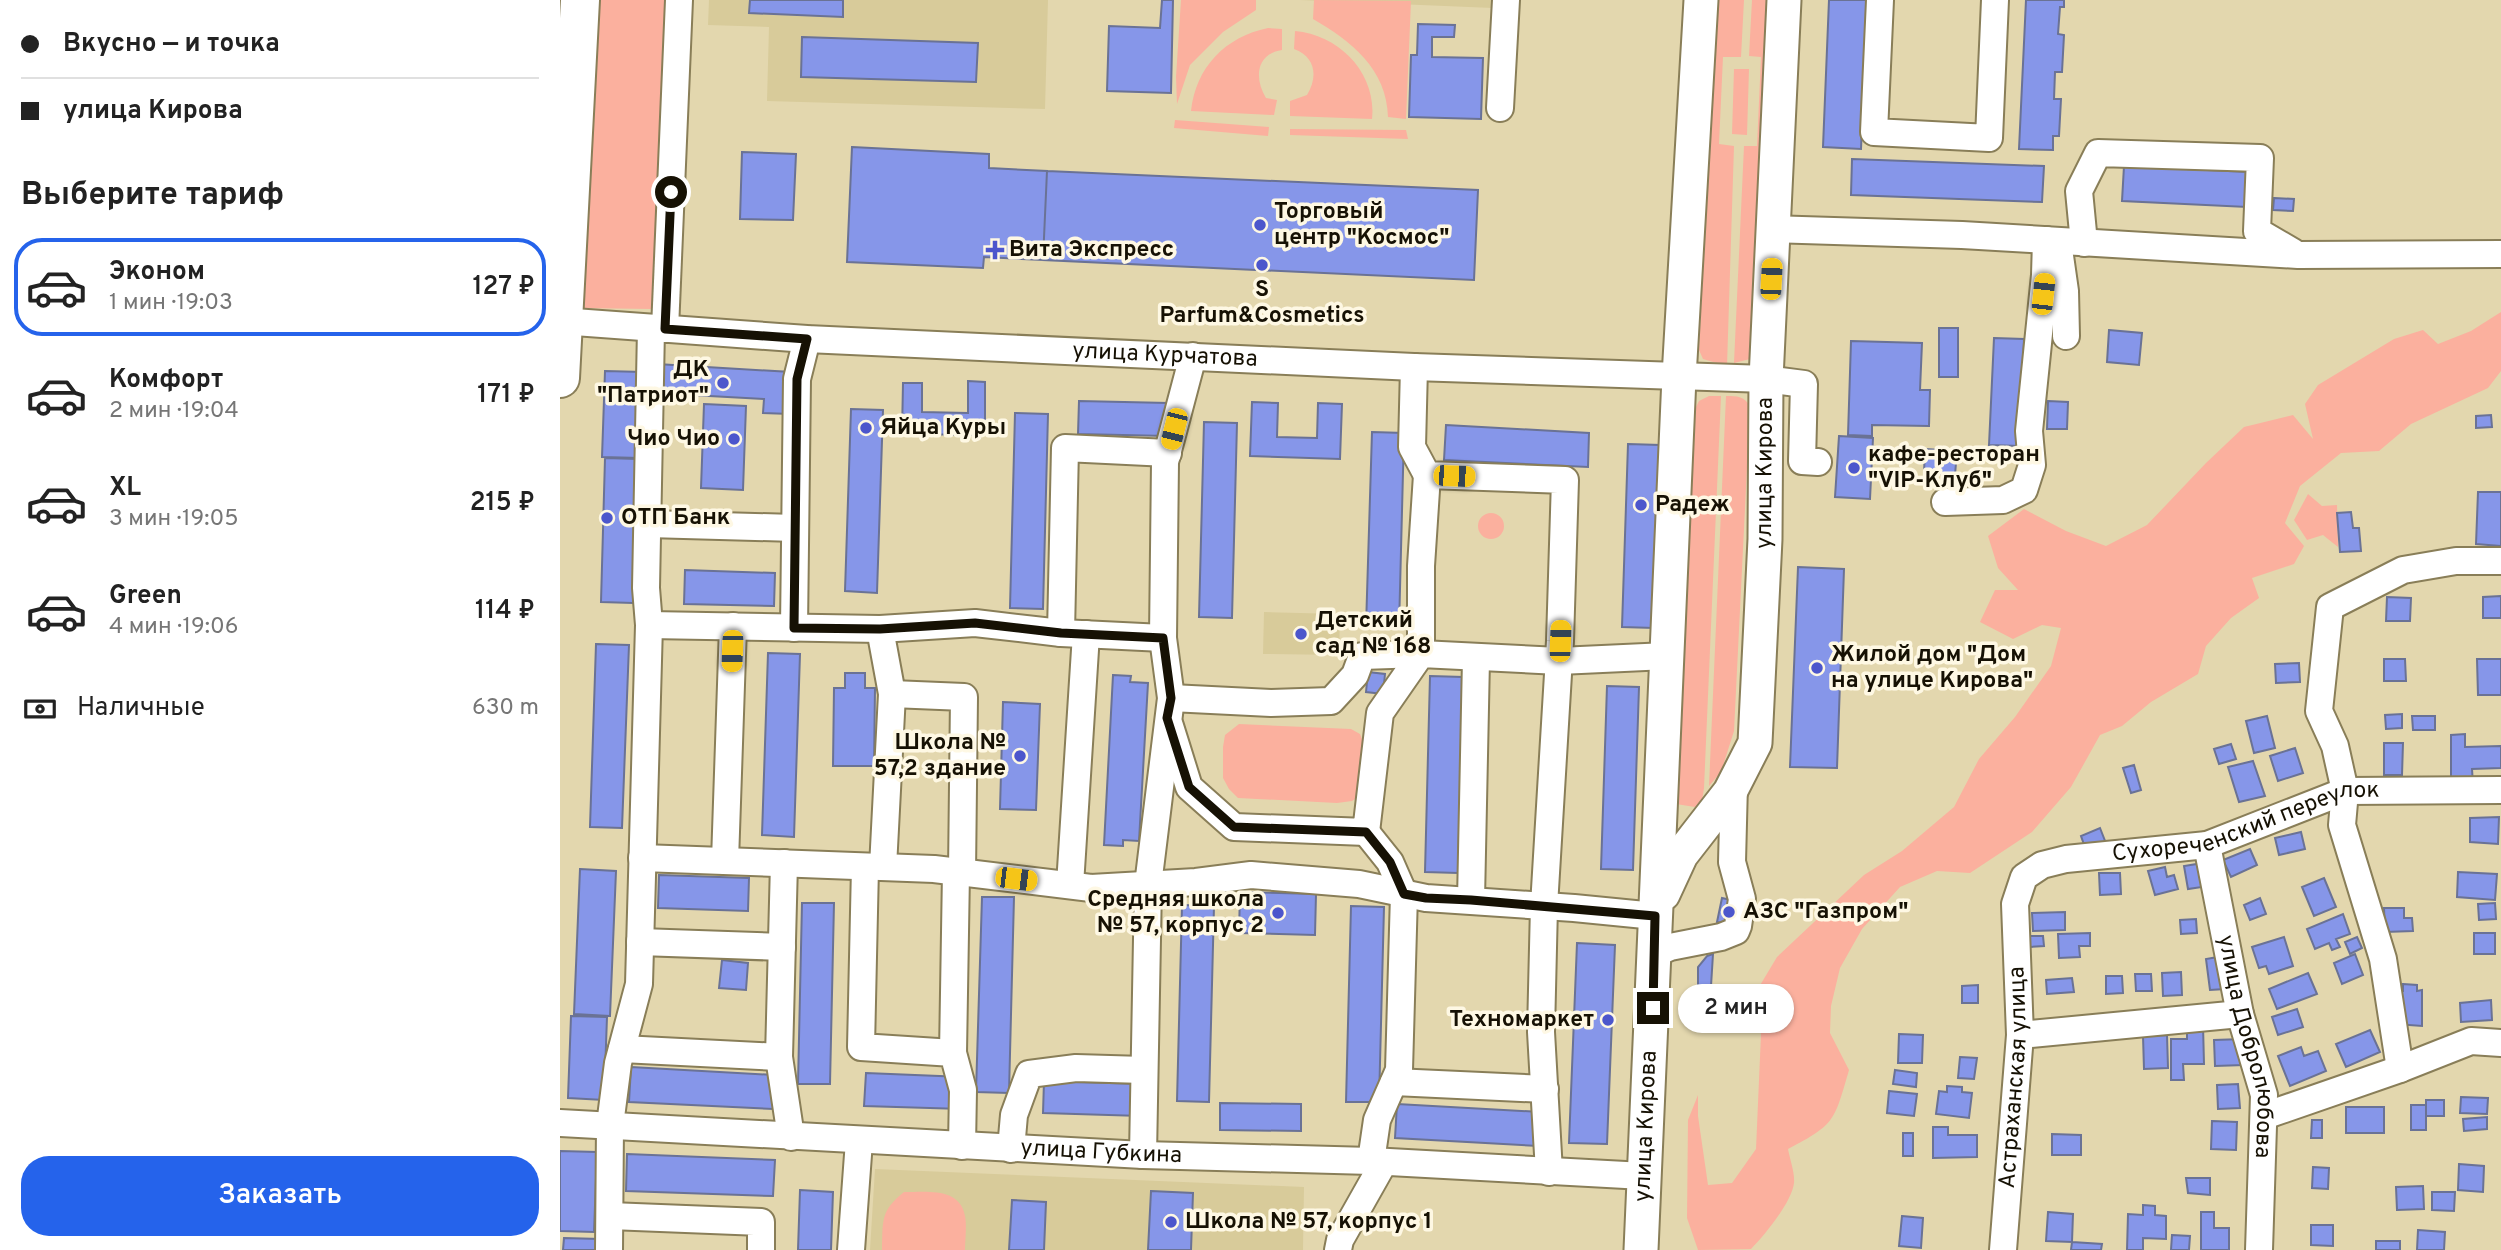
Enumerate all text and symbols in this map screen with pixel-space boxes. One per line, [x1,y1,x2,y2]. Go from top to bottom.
text: Вкусно — и точка [63,28,280,61]
text: улица Кирова [63,95,243,128]
text: Выберите тариф [21,176,284,216]
route start [655,176,687,208]
place label: Торговый центр "Космос" [1274,198,1449,253]
marker: Торговый центр "Космос" [1252,217,1268,233]
place label: Вита Экспресс [1009,236,1174,265]
marker: Вита Экспресс [987,242,1003,258]
icon: car [25,256,88,319]
text: Эконом [109,256,205,289]
marker: S Parfum&Cosmetics [1254,257,1270,273]
car [1760,257,1783,301]
text: 127 ₽ [472,271,535,304]
car [2031,272,2056,316]
place label: S Parfum&Cosmetics [1159,276,1365,331]
text: 1 мин · 19:03 [109,289,233,318]
street label: улица Курчатова [1072,337,1258,374]
place label: ДК "Патриот" [597,356,709,411]
icon: car [25,364,88,427]
text: Комфорт [109,364,223,397]
marker: ДК "Патриот" [715,375,731,391]
text: 171 ₽ [477,379,535,412]
text: 2 мин · 19:04 [109,397,239,426]
street label: улица Кирова [1750,397,1780,550]
car [1159,406,1190,452]
place label: Яйца Куры [880,414,1006,443]
marker: Яйца Куры [858,420,874,436]
place label: Чио Чио [627,425,720,454]
marker: Чио Чио [726,431,742,447]
place label: кафе-ресторан "VIP-Клуб" [1868,441,2040,496]
marker: кафе-ресторан "VIP-Клуб" [1846,460,1862,476]
car [1433,465,1476,487]
icon: car [25,472,88,535]
text: XL [109,472,141,505]
text: 215 ₽ [470,487,535,520]
place label: Радеж [1655,491,1730,520]
marker: Радеж [1633,497,1649,513]
place label: ОТП Банк [621,504,730,533]
text: 3 мин · 19:05 [109,505,239,534]
marker: ОТП Банк [599,510,615,526]
icon: car [25,580,88,643]
text: Green [109,580,182,613]
text: 114 ₽ [475,595,535,628]
place label: Детский сад № 168 [1315,607,1431,662]
text: 4 мин · 19:06 [109,613,238,642]
car [1549,620,1572,662]
marker: Детский сад № 168 [1293,626,1309,642]
car [721,630,744,672]
place label: Жилой дом "Дом на улице Кирова" [1831,641,2033,696]
marker: Жилой дом "Дом на улице Кирова" [1809,660,1825,676]
icon: cash [21,690,59,728]
text: Наличные [77,692,205,725]
text: 630 m [472,694,539,723]
place label: Школа № 57,2 здание [874,729,1006,784]
marker: Школа № 57,2 здание [1012,748,1028,764]
street label: Сухореченский переулок [2111,776,2380,869]
car [994,866,1039,892]
place label: Средняя школа № 57, корпус 2 [1087,886,1264,941]
place label: АЗС "Газпром" [1743,898,1908,927]
marker: АЗС "Газпром" [1721,904,1737,920]
marker: Средняя школа № 57, корпус 2 [1270,905,1286,921]
street label: улица Добролюбова [2210,933,2279,1159]
street label: Астраханская улица [1993,966,2035,1190]
callout: 2 мин [1678,984,1793,1032]
route end [1637,992,1669,1024]
text: 2 мин [1704,994,1768,1023]
place label: Техномаркет [1449,1006,1594,1035]
marker: Техномаркет [1600,1012,1616,1028]
street label: улица Кирова [1629,1050,1664,1202]
street label: улица Губкина [1020,1134,1182,1171]
button: Заказать [21,1156,539,1236]
place label: Школа № 57, корпус 1 [1185,1208,1432,1237]
marker: Школа № 57, корпус 1 [1163,1214,1179,1230]

